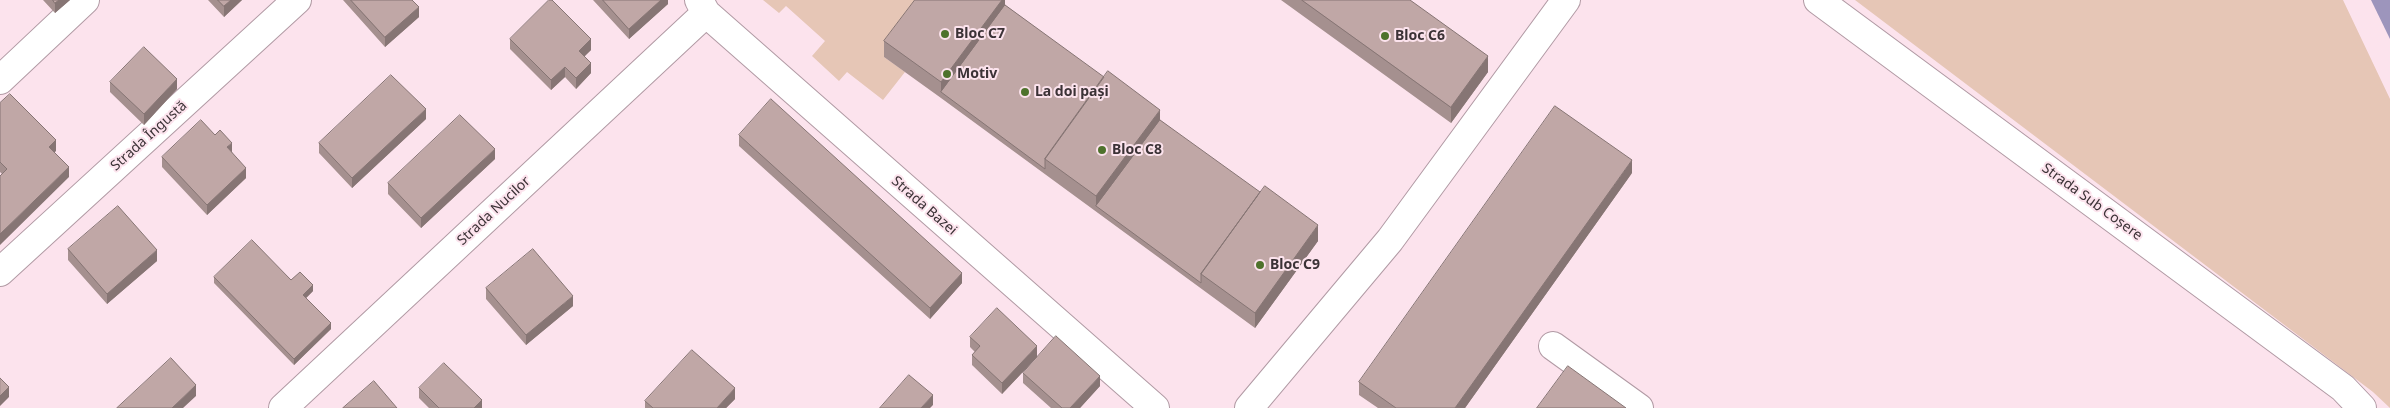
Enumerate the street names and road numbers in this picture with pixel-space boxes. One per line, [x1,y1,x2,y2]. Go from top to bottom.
street label: Strada Îngustă [108,97,190,175]
street label: Strada Sub Coșere [2038,160,2146,244]
street label: Strada Nucilor [454,173,534,249]
street label: Strada Bazei [888,173,960,239]

